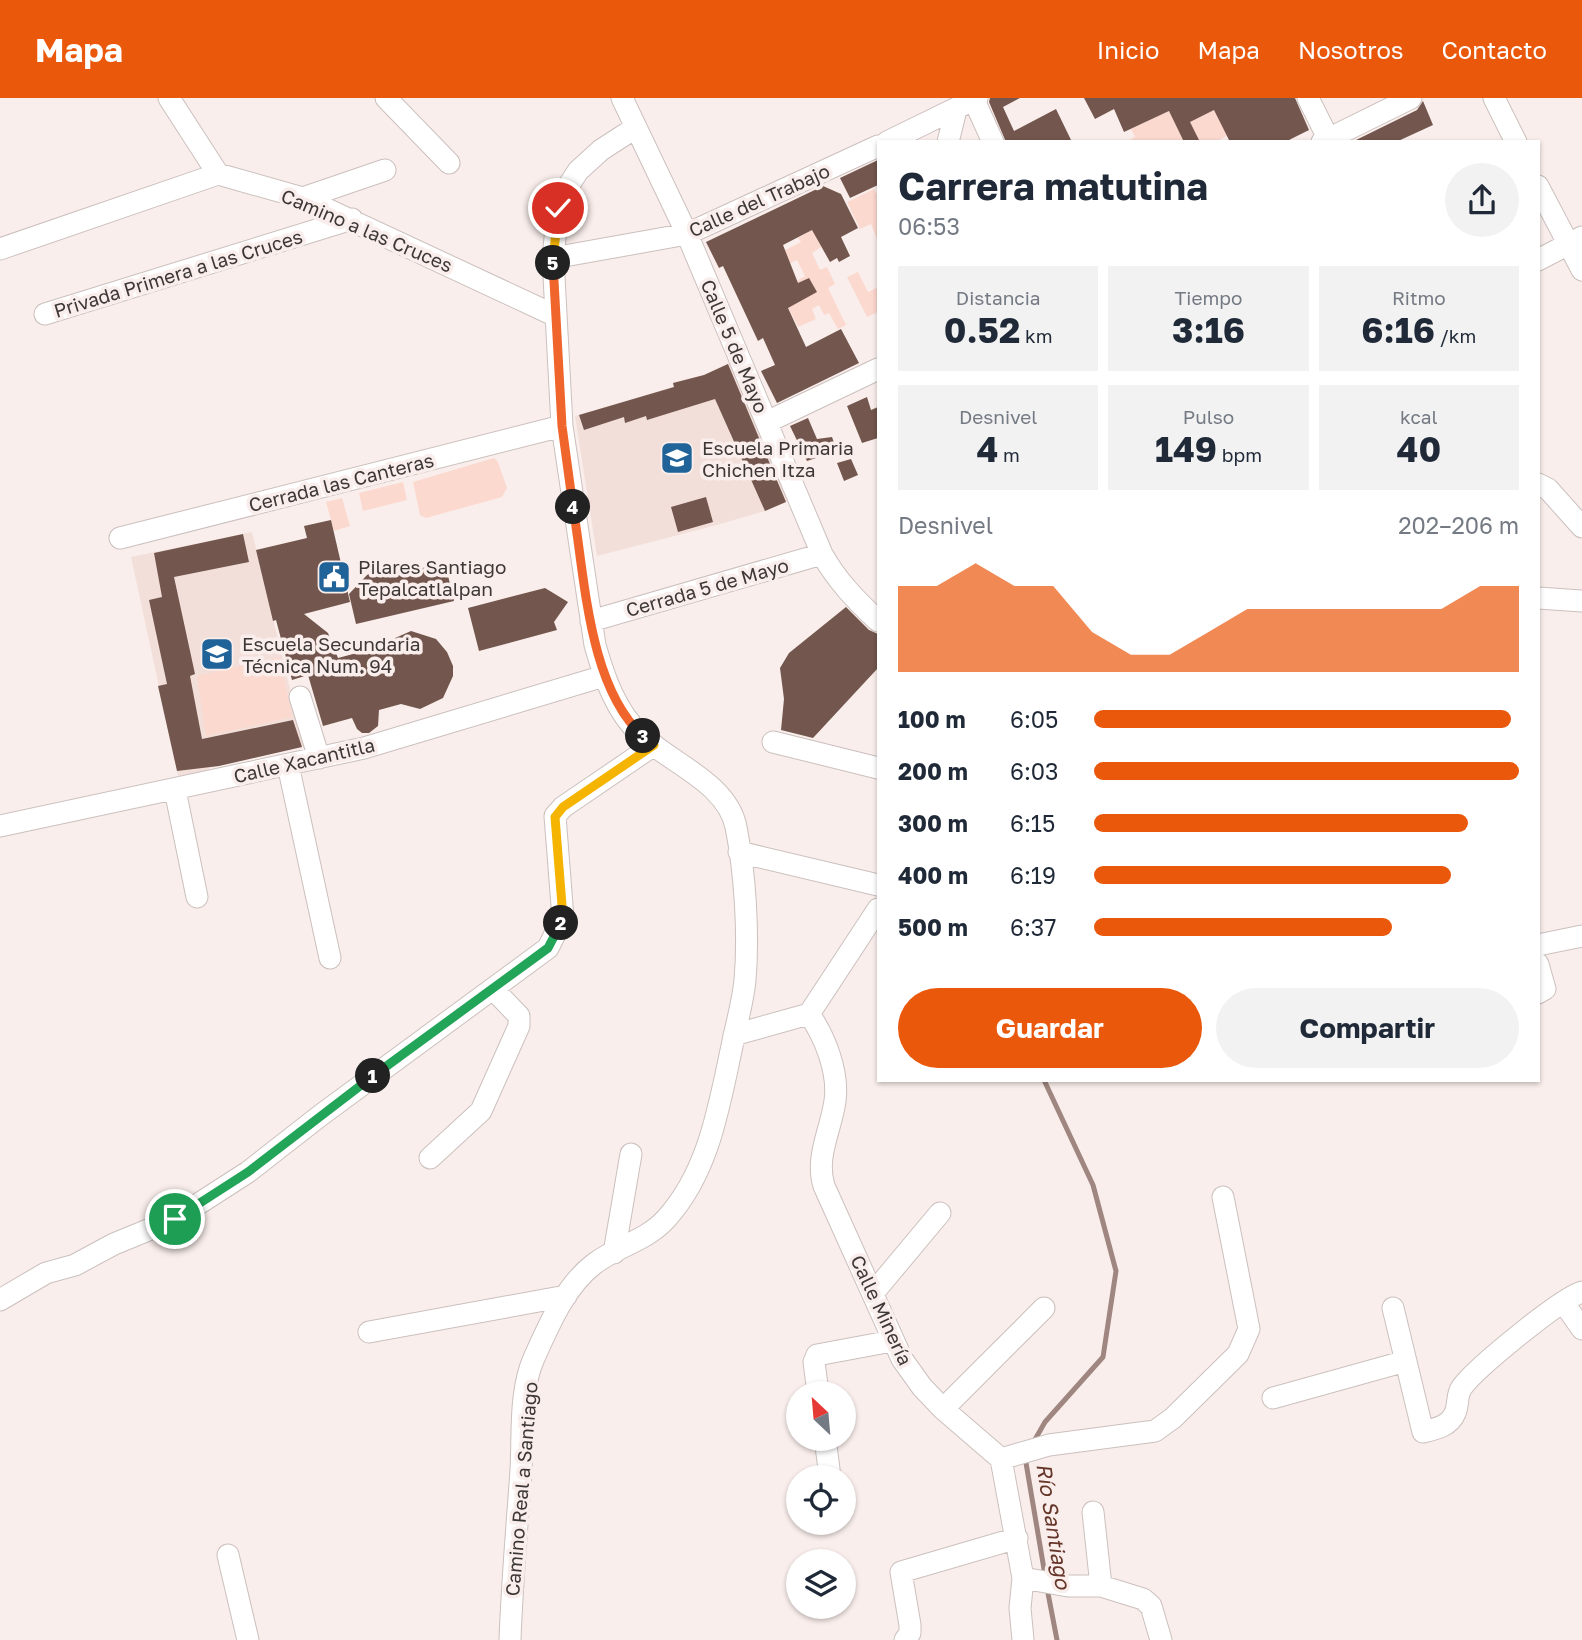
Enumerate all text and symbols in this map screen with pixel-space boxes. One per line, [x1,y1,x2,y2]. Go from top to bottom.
text: Mapa [35,30,123,69]
text: Inicio [1097,35,1159,64]
text: Mapa [1197,35,1260,64]
text: Nosotros [1298,35,1404,64]
text: Contacto [1442,35,1547,64]
street label: Calle del Trabajo [685,159,833,241]
text: Carrera matutina [898,163,1208,208]
button: share [1445,163,1519,237]
pin [528,178,588,238]
street label: Camino a las Cruces [278,184,456,276]
icon: check [539,189,577,227]
text: 06:53 [898,212,960,240]
street label: Privada Primera a las Cruces [51,224,305,322]
pin: 5 [536,246,570,280]
text: 5 [547,251,558,274]
street label: Calle 5 de Mayo [696,276,774,416]
text: Distancia [956,286,1041,309]
text: Tiempo [1175,286,1242,309]
text: Ritmo [1392,286,1446,309]
text: 0.52 [944,309,1020,351]
text: 3:16 [1172,309,1245,351]
text: 6:16 [1361,309,1435,351]
text: km [1020,324,1053,347]
text: /km [1435,324,1476,347]
text: Desnivel [959,405,1037,428]
text: Pulso [1183,405,1234,428]
text: kcal [1400,405,1438,428]
text: 4 [976,428,998,470]
text: 149 [1155,428,1217,470]
text: 40 [1397,428,1441,470]
place label: Escuela Primaria Chichen Itza [702,436,854,481]
school or university icon: Escuela Primaria Chichen Itza [658,439,696,477]
text: m [998,443,1020,466]
text: bpm [1217,443,1262,466]
street label: Cerrada las Canteras [246,448,436,516]
pin: 4 [556,490,590,524]
text: 4 [567,495,578,518]
text: Desnivel [898,511,993,539]
text: 202–206 m [1398,511,1519,539]
street label: Cerrada 5 de Mayo [623,553,791,621]
place label: Pilares Santiago Tepalcatlalpan [358,555,506,600]
public building icon: Pilares Santiago Tepalcatlalpan [315,558,353,596]
place label: Escuela Secundaria Técnica Num. 94 [242,632,420,677]
school or university icon: Escuela Secundaria Técnica Num. 94 [198,635,236,673]
text: 100 m [898,705,966,733]
text: 6:05 [1010,705,1058,733]
pin: 3 [626,718,660,754]
text: 3 [637,724,648,747]
street label: Calle Xacantitla [231,733,377,787]
text: 200 m [898,757,968,785]
text: 6:03 [1010,757,1059,785]
text: 300 m [898,809,968,837]
text: 6:15 [1010,809,1055,837]
text: 400 m [898,861,968,889]
text: 6:19 [1010,861,1056,889]
pin: 2 [544,906,578,940]
text: 2 [555,911,566,934]
text: 500 m [898,913,968,941]
text: 6:37 [1010,913,1056,941]
button: Guardar [898,988,1202,1068]
button: Compartir [1216,988,1519,1068]
pin: 1 [356,1058,390,1094]
text: 1 [368,1064,377,1087]
pin [145,1189,205,1249]
icon: arrive [156,1200,194,1238]
street label: Calle Minería [846,1251,918,1369]
street label: Camino Real a Santiago [500,1381,542,1597]
north arrow [786,1381,856,1451]
map controls [786,1381,856,1619]
water label: Río Santiago [1031,1461,1077,1592]
button: locate [786,1465,856,1535]
button: layers [786,1549,856,1619]

